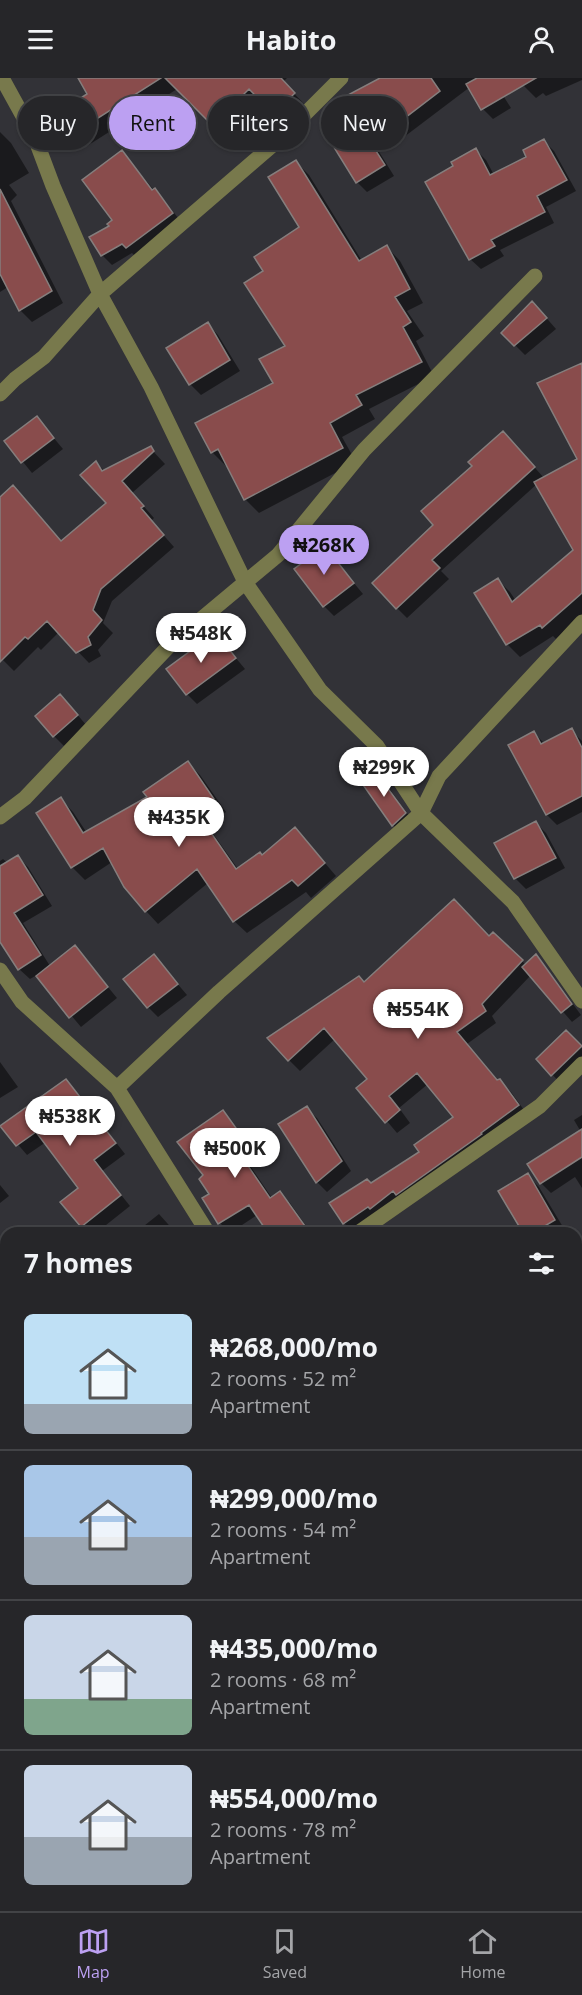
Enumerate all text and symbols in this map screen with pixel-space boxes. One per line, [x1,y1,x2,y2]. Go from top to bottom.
text: Habito [246,21,336,58]
icon: menu [24,23,57,56]
icon: person [525,23,558,56]
chip: Buy [18,96,97,150]
chip: Rent [109,96,196,150]
chip: Filters [208,96,309,150]
chip: New [321,96,407,150]
pin: ₦268K [282,525,366,576]
text: ₦268K [293,531,355,558]
pin: ₦548K [159,613,243,664]
text: ₦548K [170,619,232,646]
pin: ₦299K [342,747,426,798]
text: ₦299K [353,753,415,780]
pin: ₦435K [137,797,221,848]
text: ₦435K [148,803,210,830]
pin: ₦554K [376,989,460,1040]
text: ₦554K [387,995,449,1022]
pin: ₦538K [28,1096,112,1147]
text: ₦538K [39,1102,101,1129]
pin: ₦500K [193,1128,277,1179]
text: ₦500K [204,1134,266,1161]
text: 7 homes [24,1245,133,1281]
icon: filters [525,1247,558,1280]
text: ₦268,000/mo [210,1329,378,1365]
icon: home [72,1338,144,1410]
text: 2 rooms · 52 m² [210,1365,356,1392]
text: Apartment [210,1392,310,1419]
text: ₦299,000/mo [210,1480,378,1516]
icon: home [72,1489,144,1561]
text: 2 rooms · 54 m² [210,1516,356,1543]
text: Apartment [210,1543,310,1570]
text: ₦435,000/mo [210,1630,378,1666]
icon: home [72,1639,144,1711]
text: 2 rooms · 68 m² [210,1666,356,1693]
text: Apartment [210,1693,310,1720]
text: ₦554,000/mo [210,1780,378,1816]
icon: home [72,1789,144,1861]
text: 2 rooms · 78 m² [210,1816,356,1843]
text: Apartment [210,1843,310,1870]
tab: Map [77,1925,110,1983]
tab: Saved [263,1925,307,1983]
tab: Home [460,1925,505,1983]

